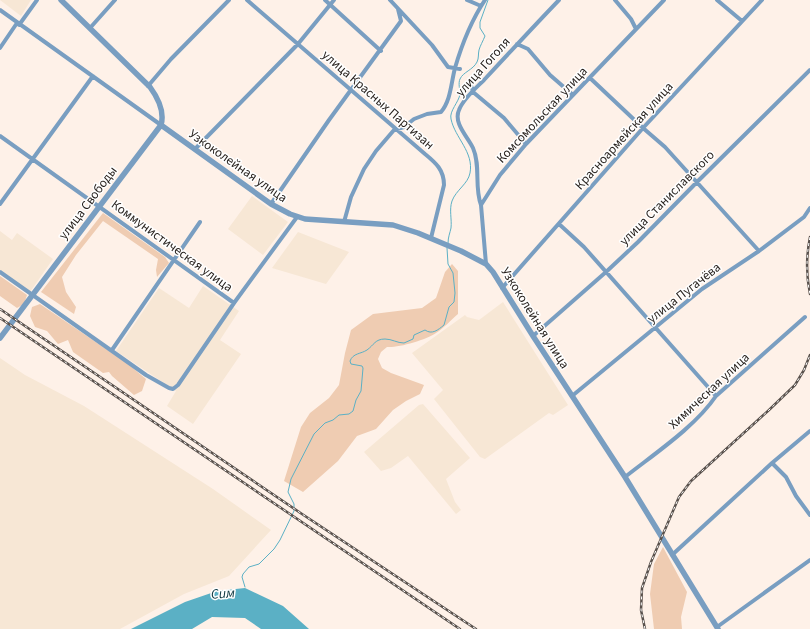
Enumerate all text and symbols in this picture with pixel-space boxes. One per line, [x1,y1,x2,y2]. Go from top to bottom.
street label: улица Гоголя [451,33,515,101]
street label: улица Красных Партизан [318,46,438,154]
street label: Комсомольская улица [492,63,592,167]
street label: Красноармейская улица [571,78,677,194]
street label: Узкоколейная улица [185,125,291,207]
street label: улица Станиславского [615,146,719,250]
street label: улица Свободы [54,163,122,243]
street label: Коммунистическая улица [108,196,236,296]
street label: улица Пугачёва [643,259,725,327]
street label: Узкоколейная улица [496,264,574,372]
street label: Химическая улица [665,349,753,433]
water label: Сим [210,583,236,605]

